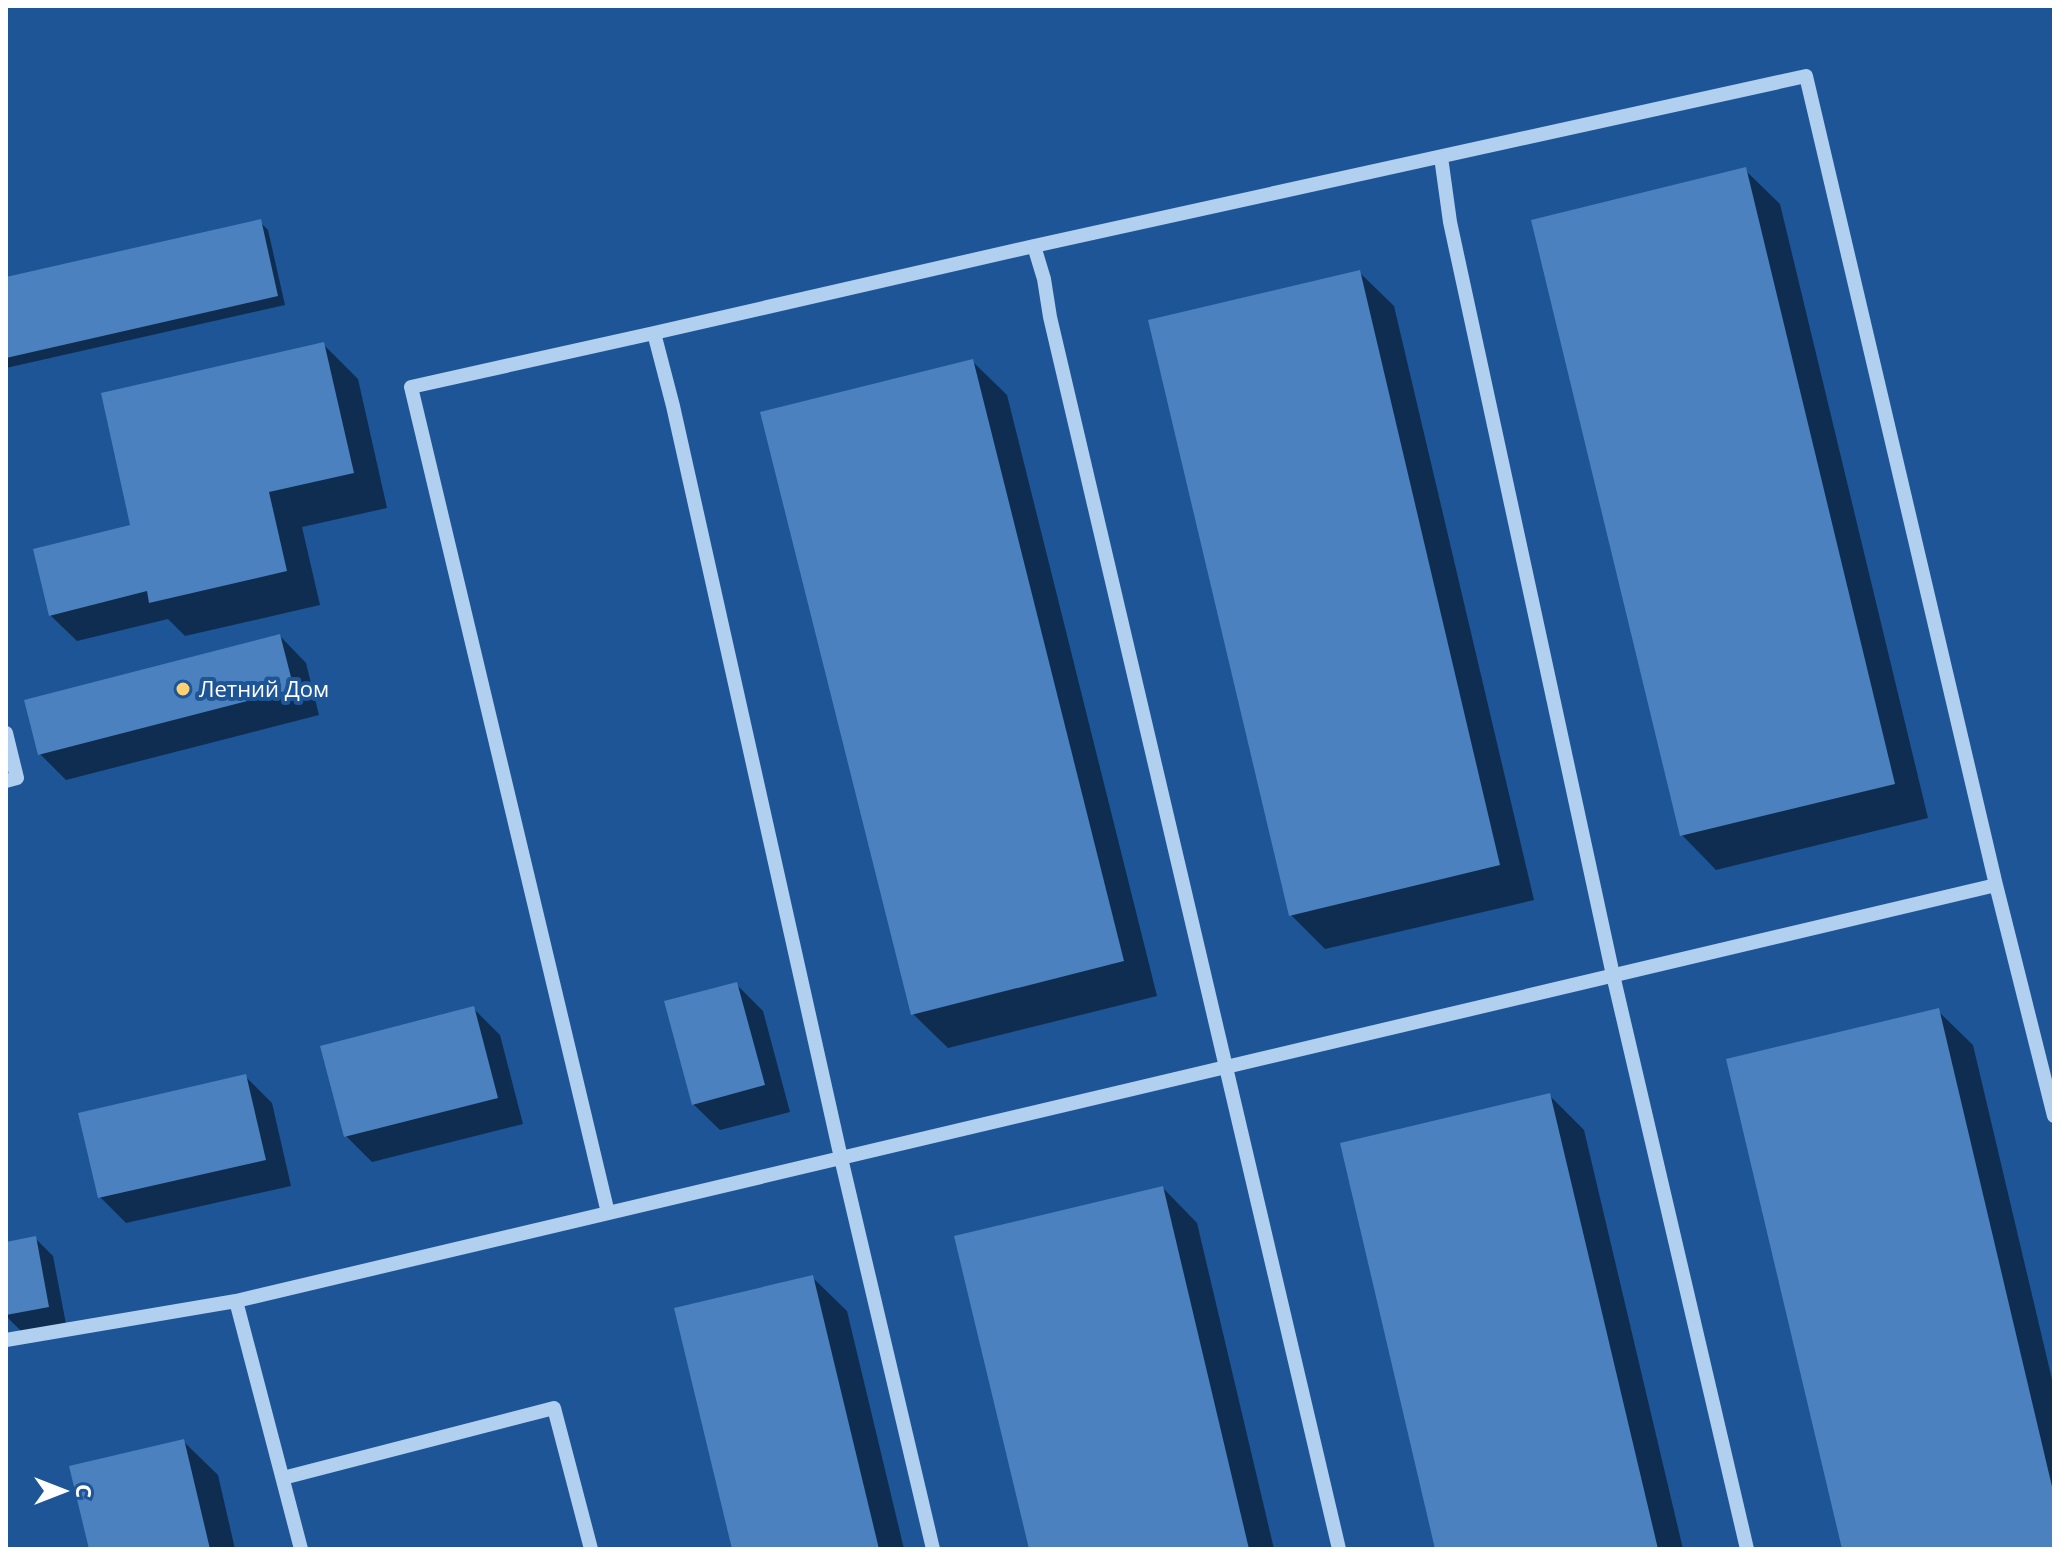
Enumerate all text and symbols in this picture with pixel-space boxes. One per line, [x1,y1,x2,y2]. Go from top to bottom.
place label: Летний Дом [199,673,329,703]
marker: Летний Дом [174,680,192,698]
north arrow [24,1451,104,1531]
text: С [70,1484,100,1498]

